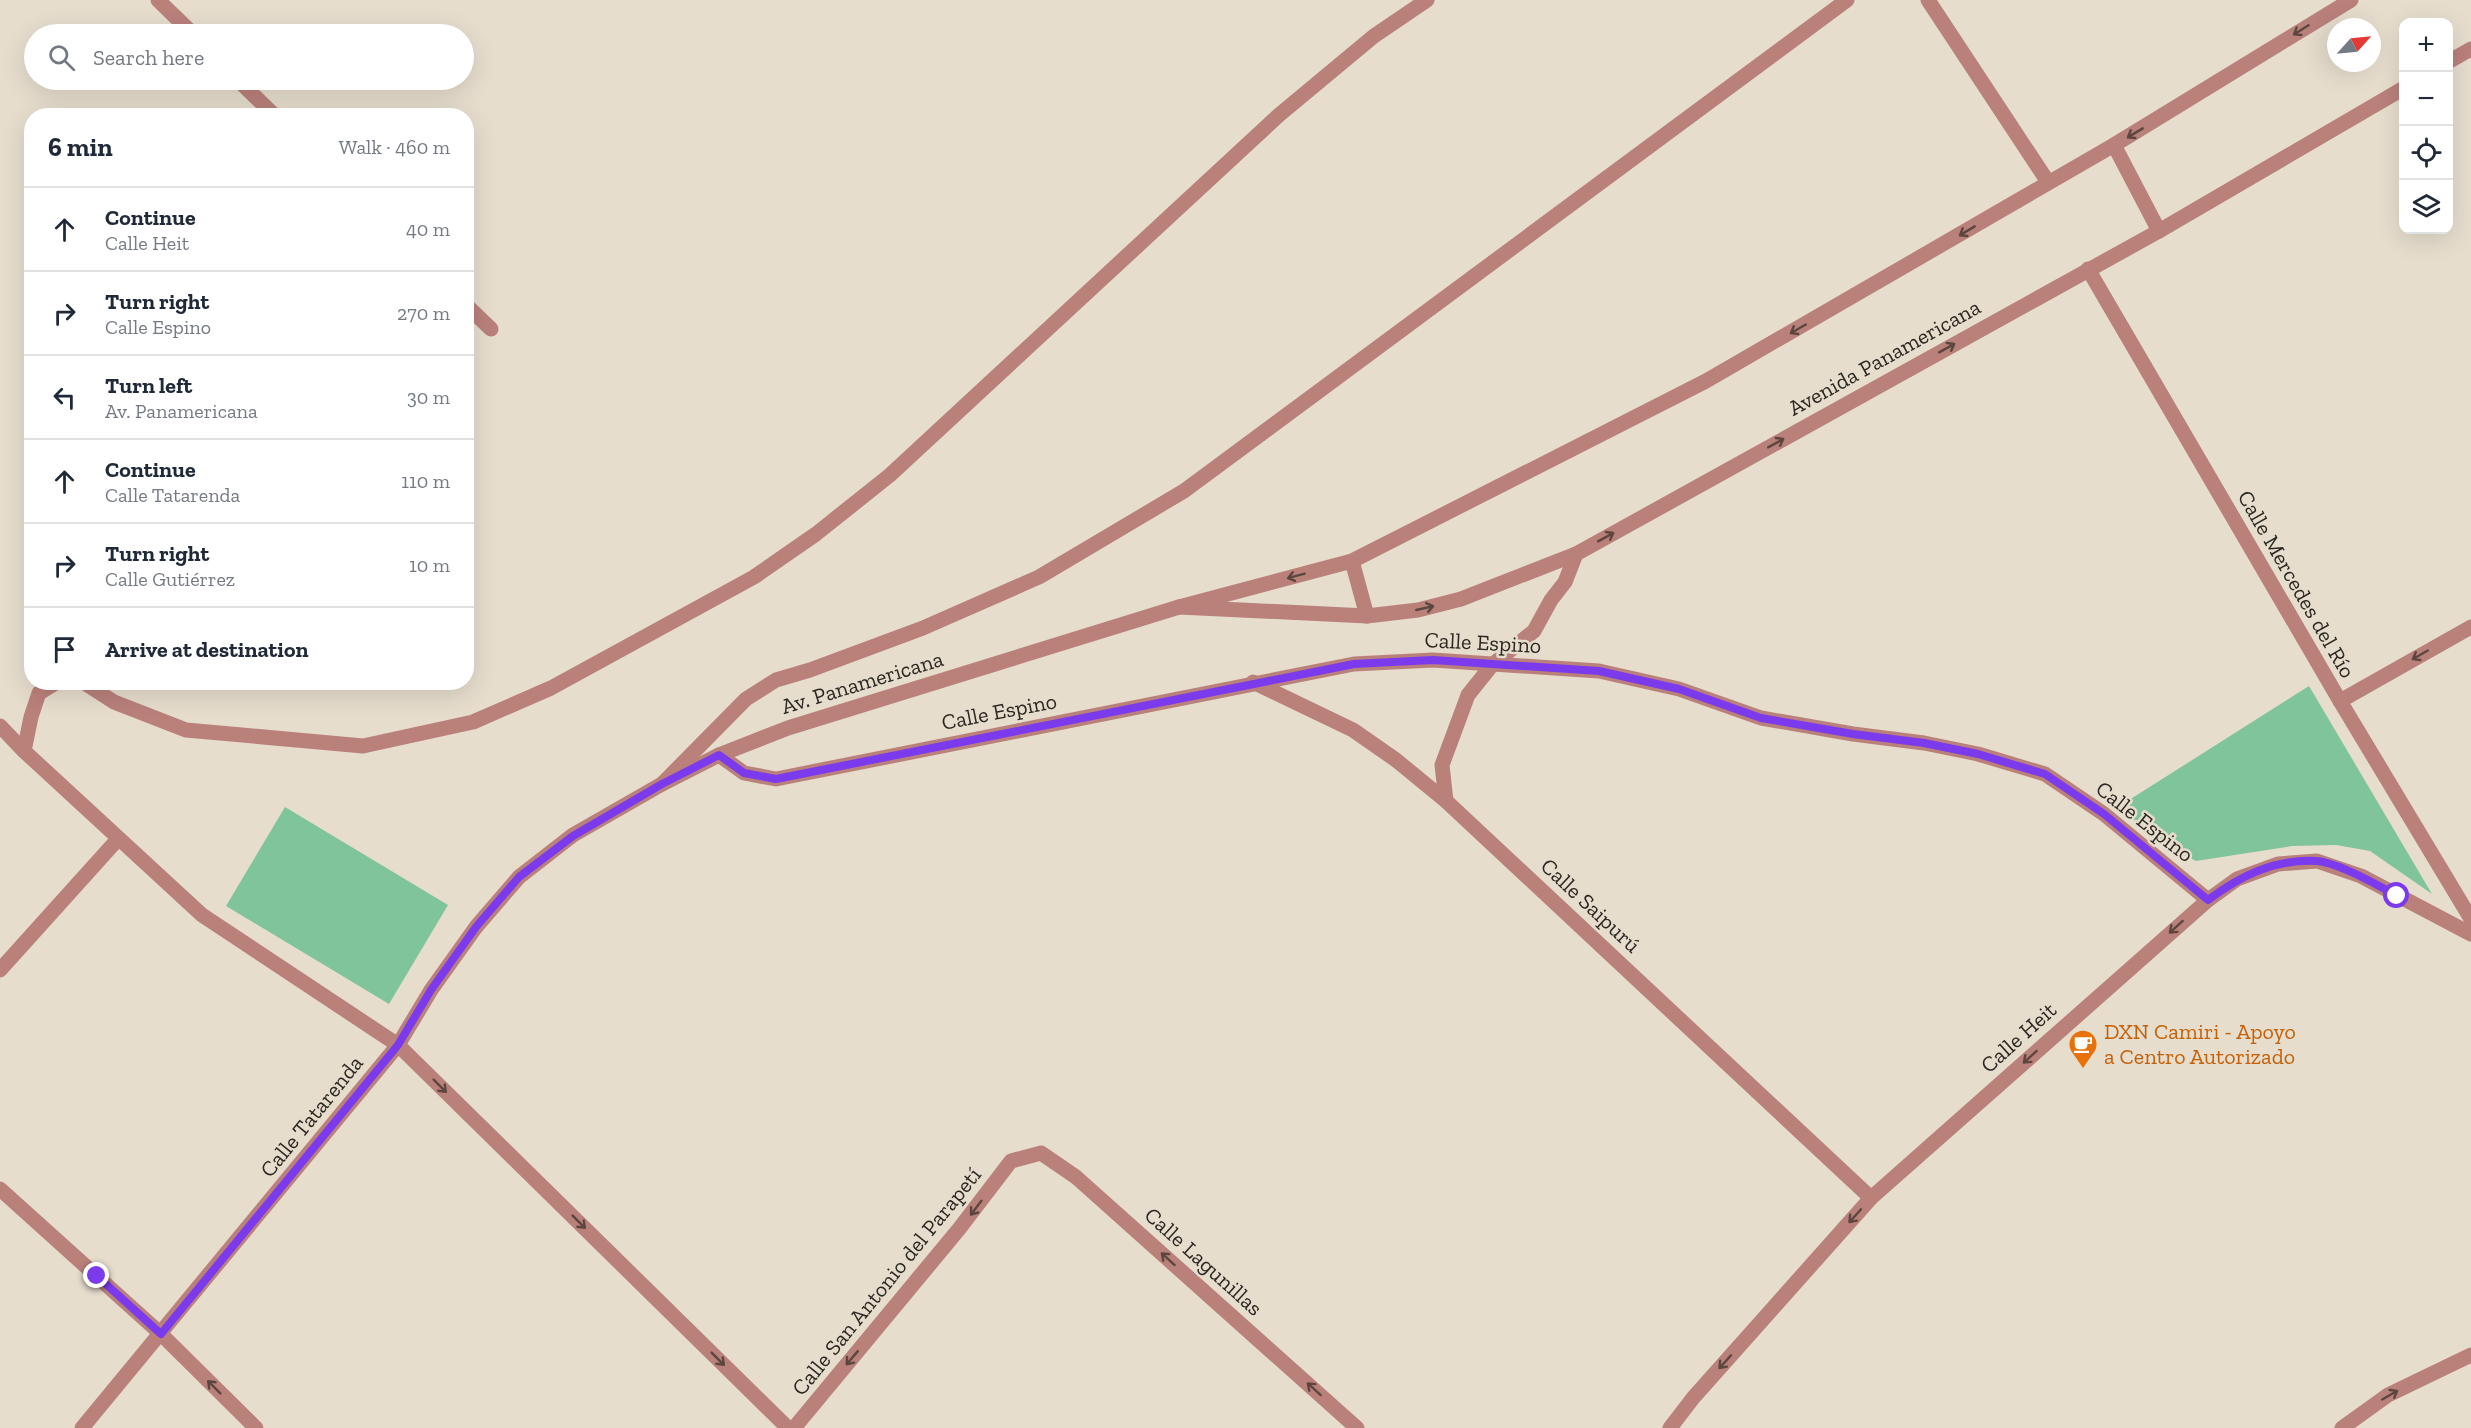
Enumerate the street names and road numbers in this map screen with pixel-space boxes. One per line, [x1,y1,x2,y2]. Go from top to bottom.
street label: Avenida Panamericana [1783,293,1986,422]
street label: Calle Mercedes del Río [2232,486,2361,683]
street label: Calle Espino [1424,626,1542,659]
street label: Av. Panamericana [778,645,947,720]
street label: Calle Espino [939,687,1059,736]
street label: Calle Espino [2090,775,2199,868]
street label: Calle Saipurú [1535,852,1647,959]
street label: Calle Heit [1975,996,2062,1078]
street label: Calle Tatarenda [254,1050,369,1183]
street label: Calle San Antonio del Parapetí [786,1162,987,1401]
street label: Calle Lagunillas [1139,1201,1268,1321]

